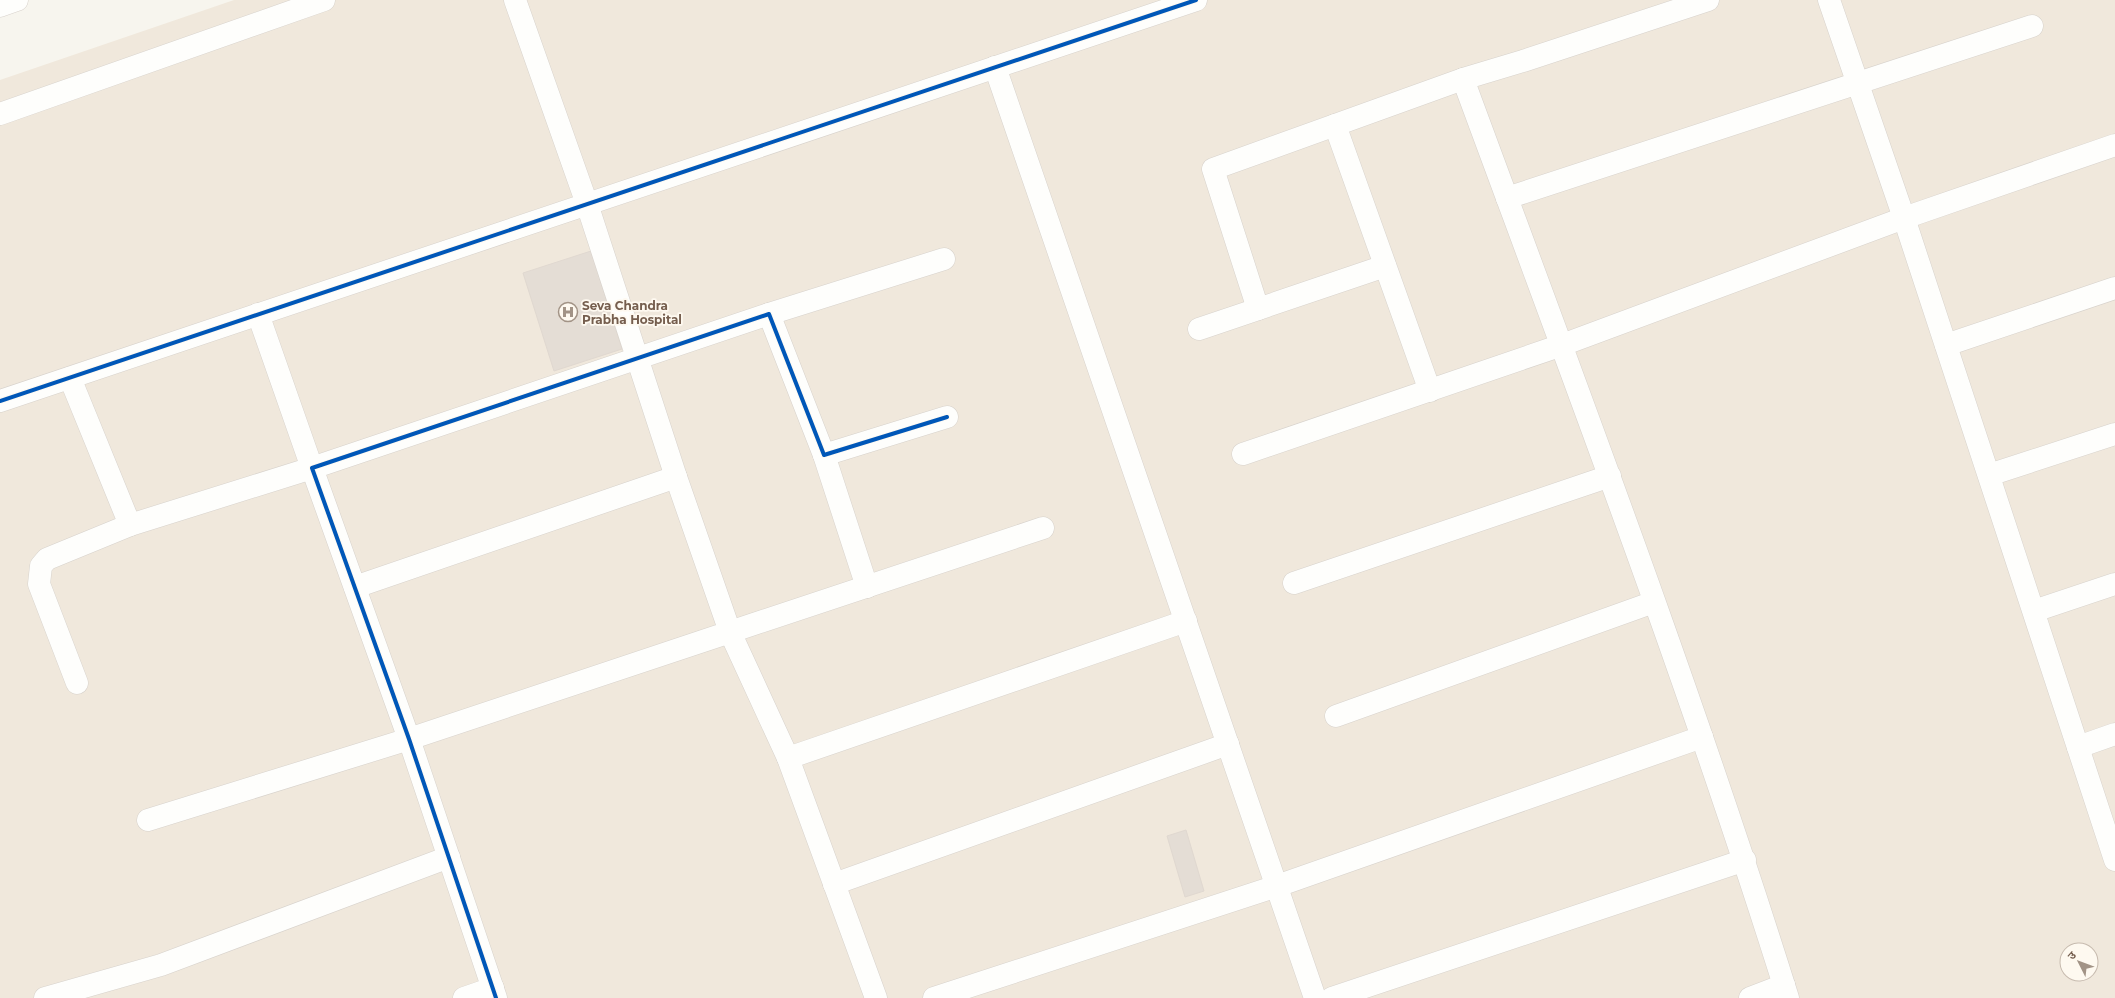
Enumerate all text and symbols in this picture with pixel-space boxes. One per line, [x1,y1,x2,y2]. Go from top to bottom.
place label: Seva Chandra Prabha Hospital [582,298,682,327]
hospital icon: Seva Chandra Prabha Hospital [557,301,579,323]
north arrow [2059,942,2099,982]
text: उ [2064,948,2079,962]

